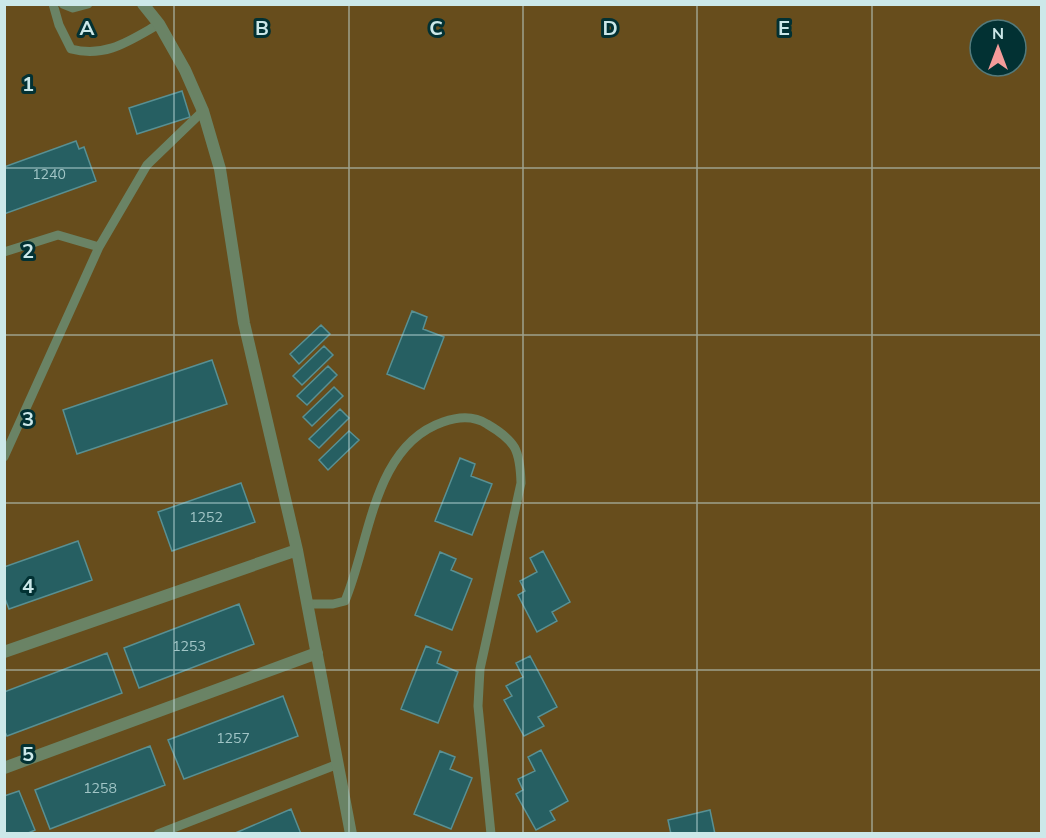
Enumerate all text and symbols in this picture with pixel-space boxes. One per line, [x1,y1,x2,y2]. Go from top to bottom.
text: A [80,15,95,40]
text: B [255,15,269,40]
text: C [429,15,443,40]
text: D [602,15,618,40]
text: E [778,15,790,40]
north arrow [968,18,1028,78]
text: N [992,23,1004,43]
text: 1 [22,71,34,96]
house number: 1240 [32,165,66,183]
text: 2 [22,238,34,263]
text: 3 [22,406,34,431]
house number: 1252 [189,508,223,526]
text: 4 [22,573,34,598]
house number: 1253 [172,637,206,655]
house number: 1257 [216,729,250,747]
text: 5 [22,741,34,766]
house number: 1258 [83,779,117,797]

